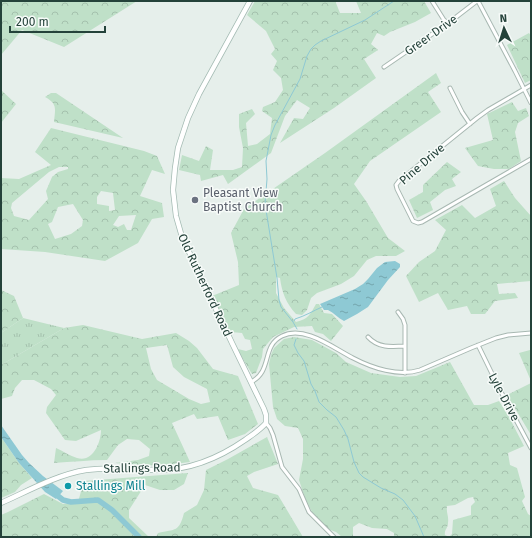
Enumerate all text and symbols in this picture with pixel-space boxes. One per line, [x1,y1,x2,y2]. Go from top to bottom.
scale bar [10,8,105,34]
north arrow [484,8,524,48]
street label: Greer Drive [402,12,460,58]
text: N [499,12,507,25]
text: 200 m [16,15,49,29]
street label: Pine Drive [397,141,447,187]
place label: Pleasant View Baptist Church [203,186,282,214]
marker: Pleasant View Baptist Church [190,195,200,205]
street label: Old Rutherford Road [175,231,235,339]
street label: Lyle Drive [486,371,522,423]
street label: Stallings Road [103,460,181,476]
place label: Stallings Mill [76,479,146,493]
marker: Stallings Mill [63,481,73,491]

